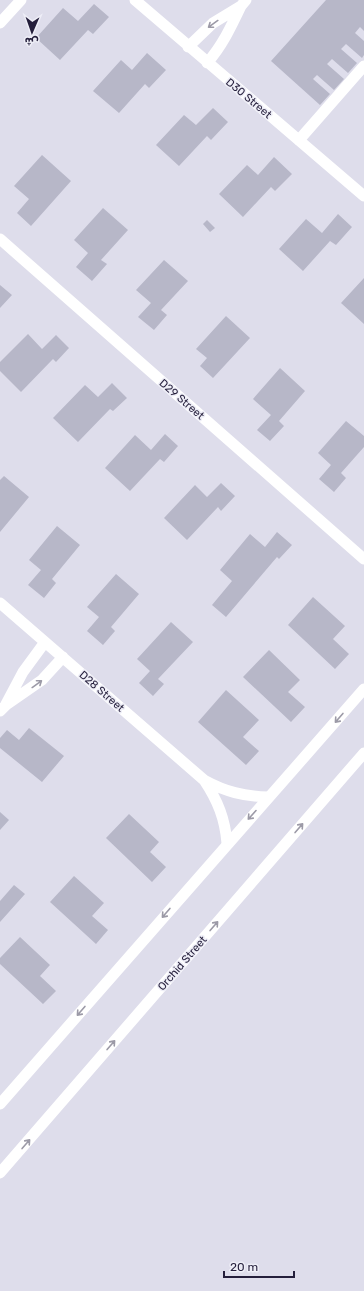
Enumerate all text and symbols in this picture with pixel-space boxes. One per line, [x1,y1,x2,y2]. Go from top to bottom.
north arrow [12,12,52,52]
one-way arrow [207,20,218,28]
text: ش [24,35,39,48]
street label: D30 Street [223,76,275,122]
street label: D29 Street [157,376,207,423]
street label: D28 Street [76,668,127,715]
one-way arrow [31,680,42,688]
one-way arrow [334,713,343,723]
one-way arrow [248,810,257,820]
one-way arrow [295,822,304,833]
one-way arrow [162,908,171,918]
one-way arrow [209,921,219,931]
street label: Orchid Street [155,933,210,993]
one-way arrow [76,1006,86,1016]
one-way arrow [106,1040,115,1051]
one-way arrow [21,1138,30,1149]
scale bar [224,1253,294,1279]
text: 20 m [230,1260,258,1274]

